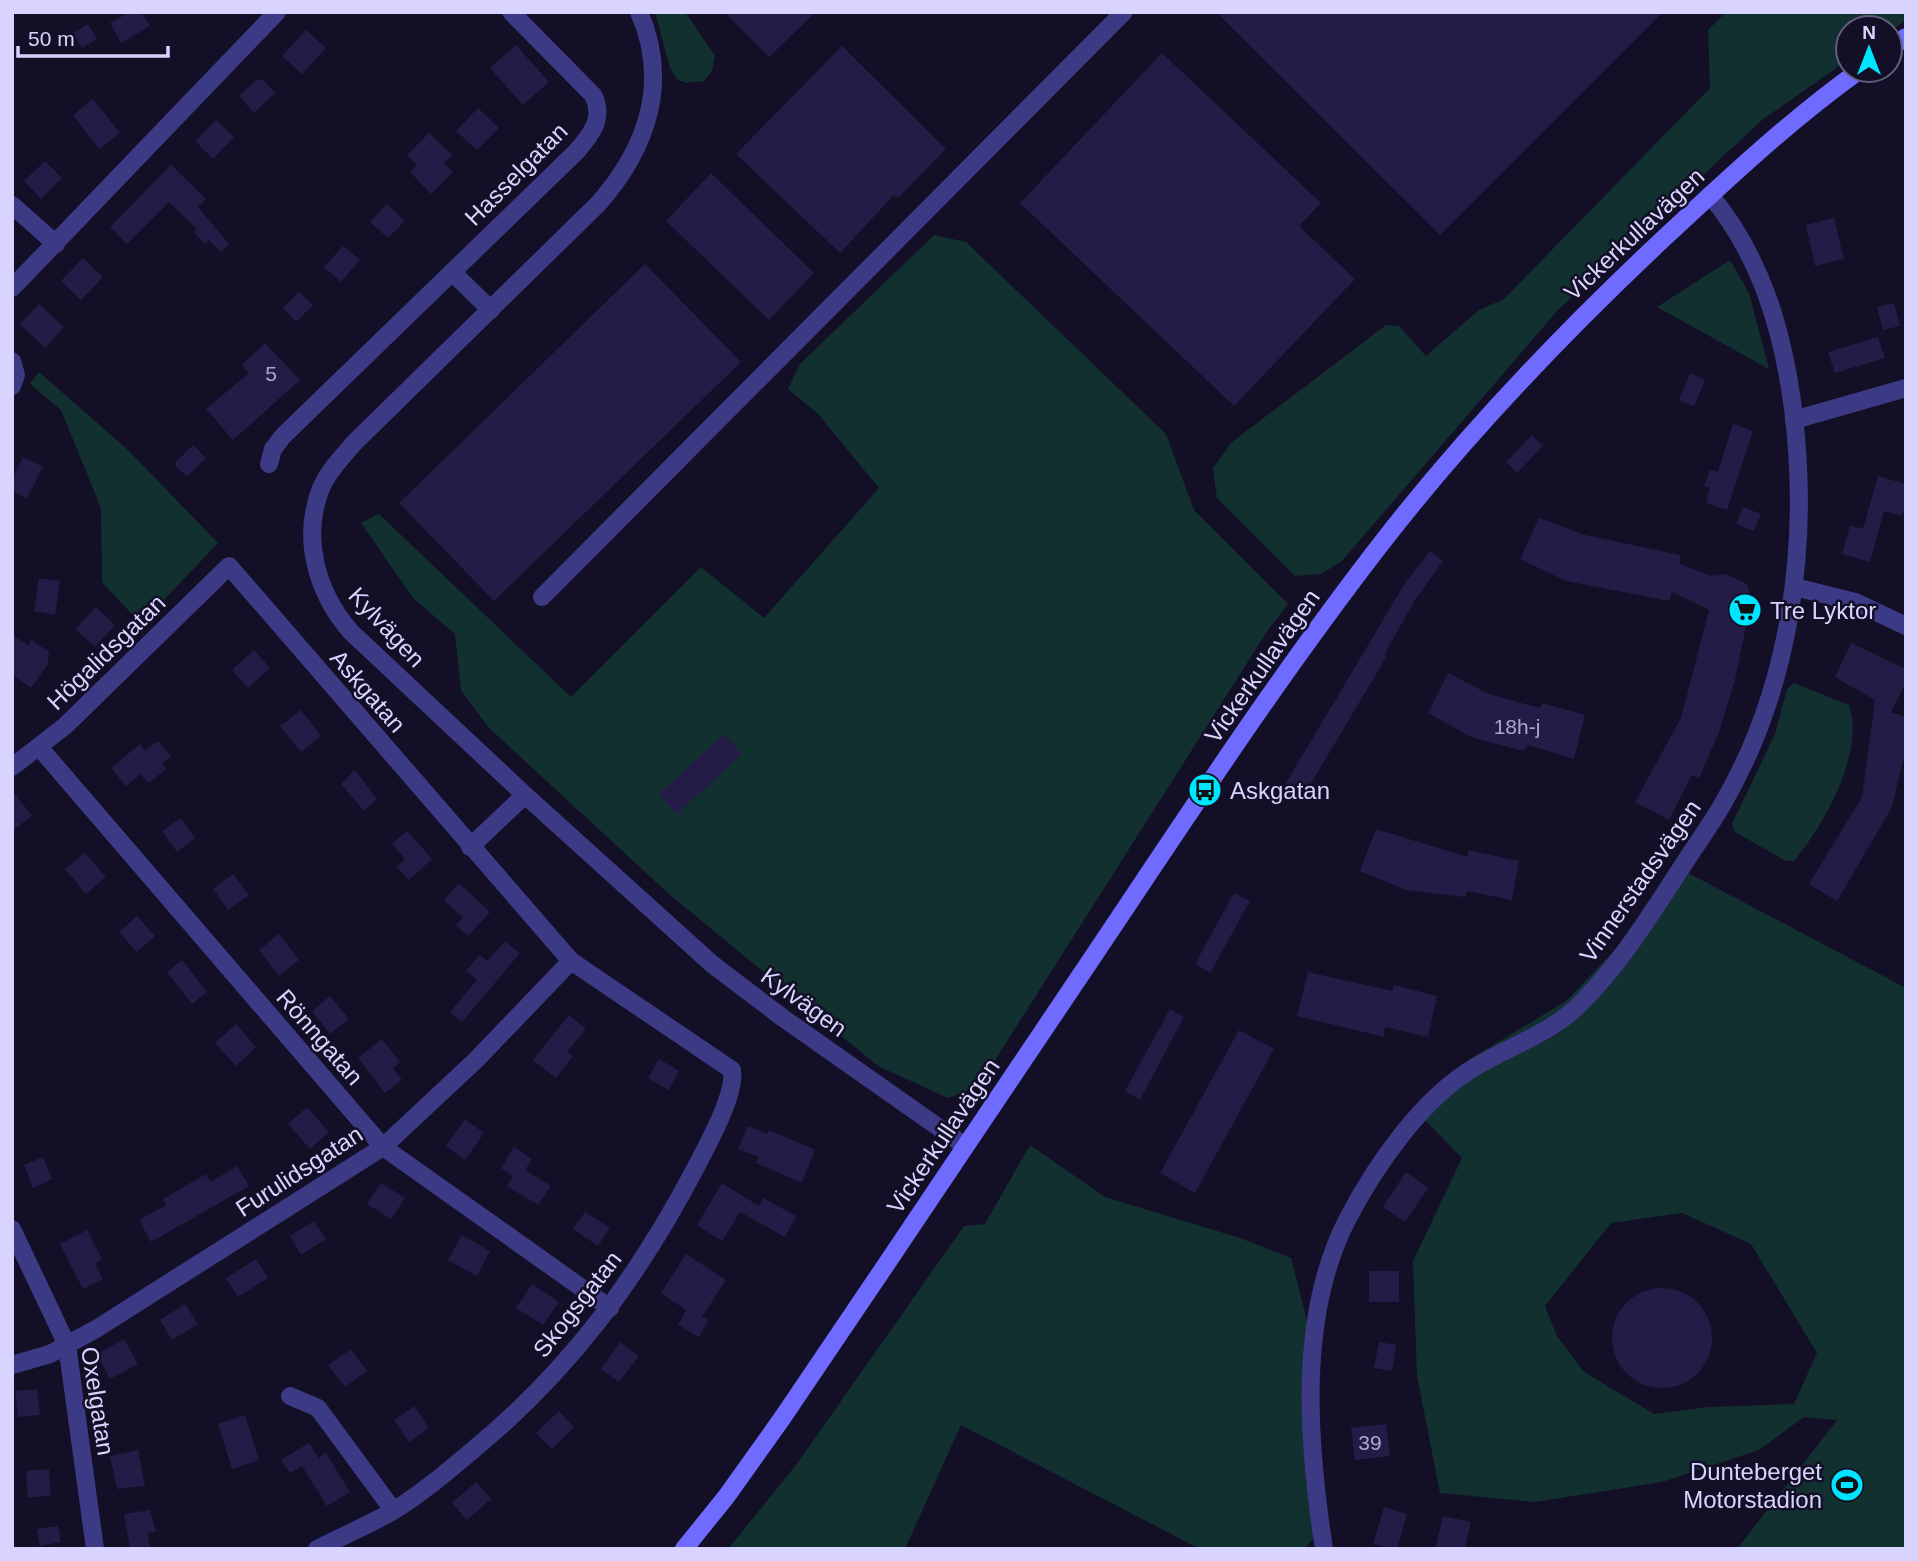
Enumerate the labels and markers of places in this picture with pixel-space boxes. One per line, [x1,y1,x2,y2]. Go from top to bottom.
supermarket icon: Tre Lyktor [1726,591,1764,629]
place label: Tre Lyktor [1770,597,1876,624]
bus stop icon: Askgatan [1186,771,1224,809]
place label: Askgatan [1230,777,1330,804]
place label: Dunteberget Motorstadion [1683,1458,1822,1513]
sports icon: Dunteberget Motorstadion [1828,1466,1866,1504]

